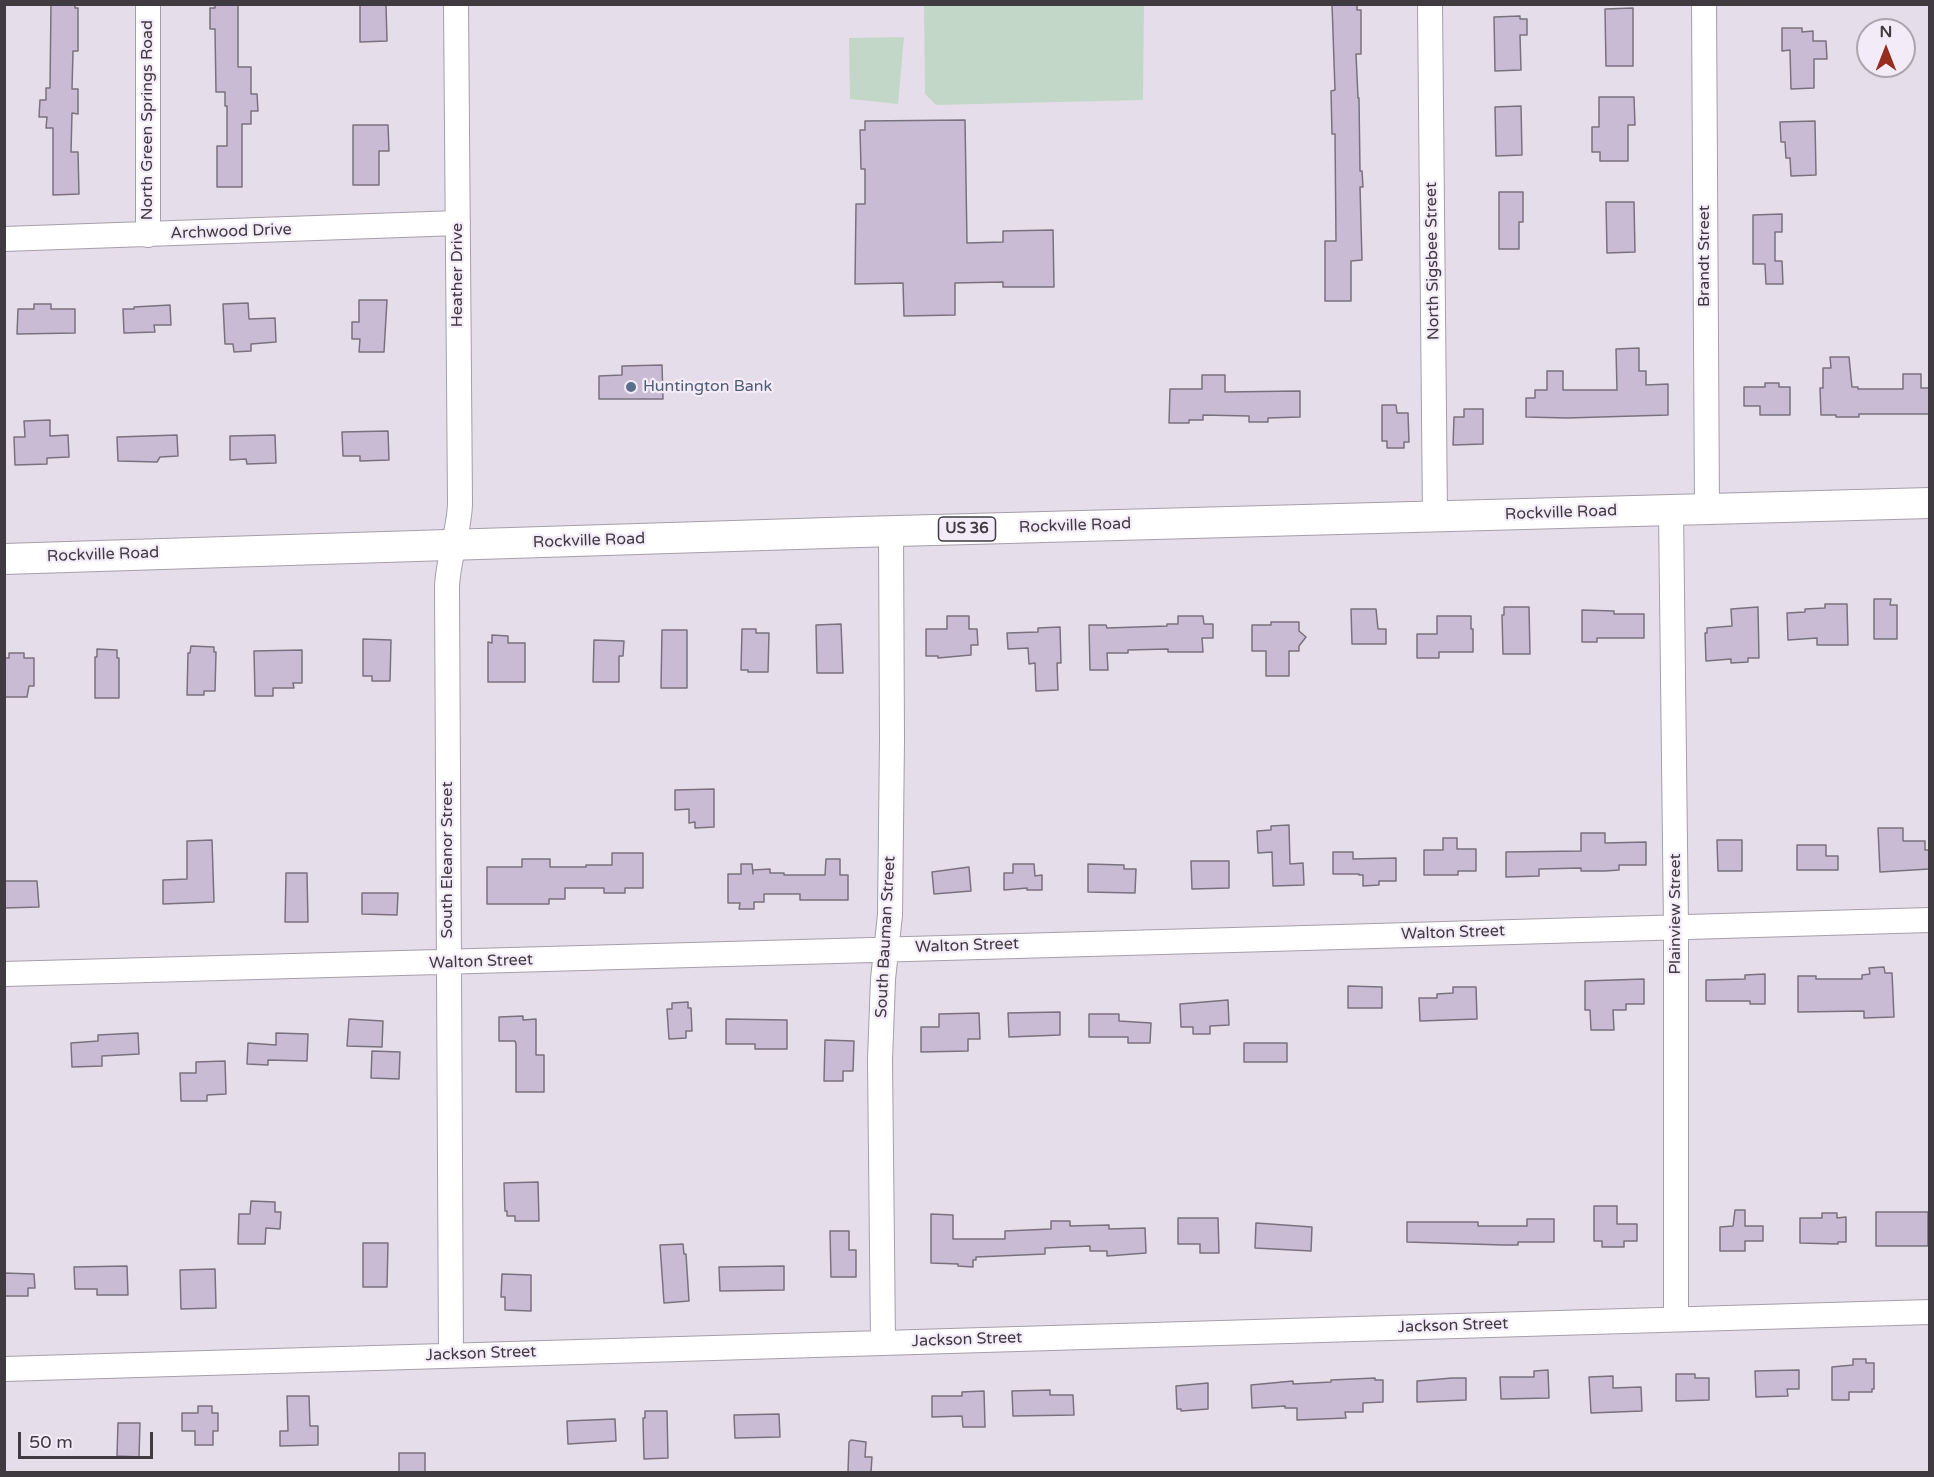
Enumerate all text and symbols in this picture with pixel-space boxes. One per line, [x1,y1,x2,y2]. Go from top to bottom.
north arrow [1856,18,1916,78]
street label: North Green Springs Road [138,20,158,220]
text: N [1880,22,1892,42]
street label: North Sigsbee Street [1422,182,1444,340]
street label: Brandt Street [1695,205,1715,307]
street label: Archwood Drive [170,220,292,244]
street label: Heather Drive [448,223,468,327]
place label: Huntington Bank [643,377,772,397]
marker: Huntington Bank [624,380,638,394]
street label: Rockville Road [1505,501,1617,525]
street label: Rockville Road [1019,514,1131,538]
road number: US 36 [938,517,996,541]
street label: Rockville Road [533,529,645,553]
street label: Rockville Road [47,543,159,567]
street label: South Eleanor Street [438,781,458,939]
street label: Plainview Street [1666,853,1686,975]
street label: South Bauman Street [872,855,900,1019]
street label: Walton Street [1401,922,1505,944]
street label: Walton Street [915,935,1019,957]
street label: Walton Street [429,951,533,973]
street label: Jackson Street [1397,1314,1509,1338]
street label: Jackson Street [911,1328,1023,1352]
street label: Jackson Street [425,1342,537,1366]
scale bar [21,1420,156,1458]
text: 50 m [29,1431,73,1453]

